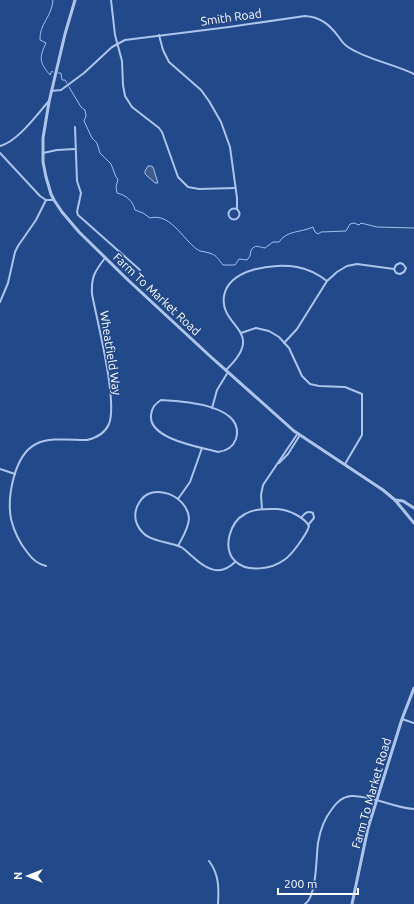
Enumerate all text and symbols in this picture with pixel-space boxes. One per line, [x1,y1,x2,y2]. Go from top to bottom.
street label: Smith Road [200,6,262,28]
street label: Farm To Market Road [111,250,203,338]
street label: Wheatfield Way [98,310,124,396]
street label: Farm To Market Road [349,736,393,850]
north arrow [8,856,48,896]
scale bar [278,870,358,896]
text: N [12,872,24,880]
text: 200 m [284,877,317,890]

